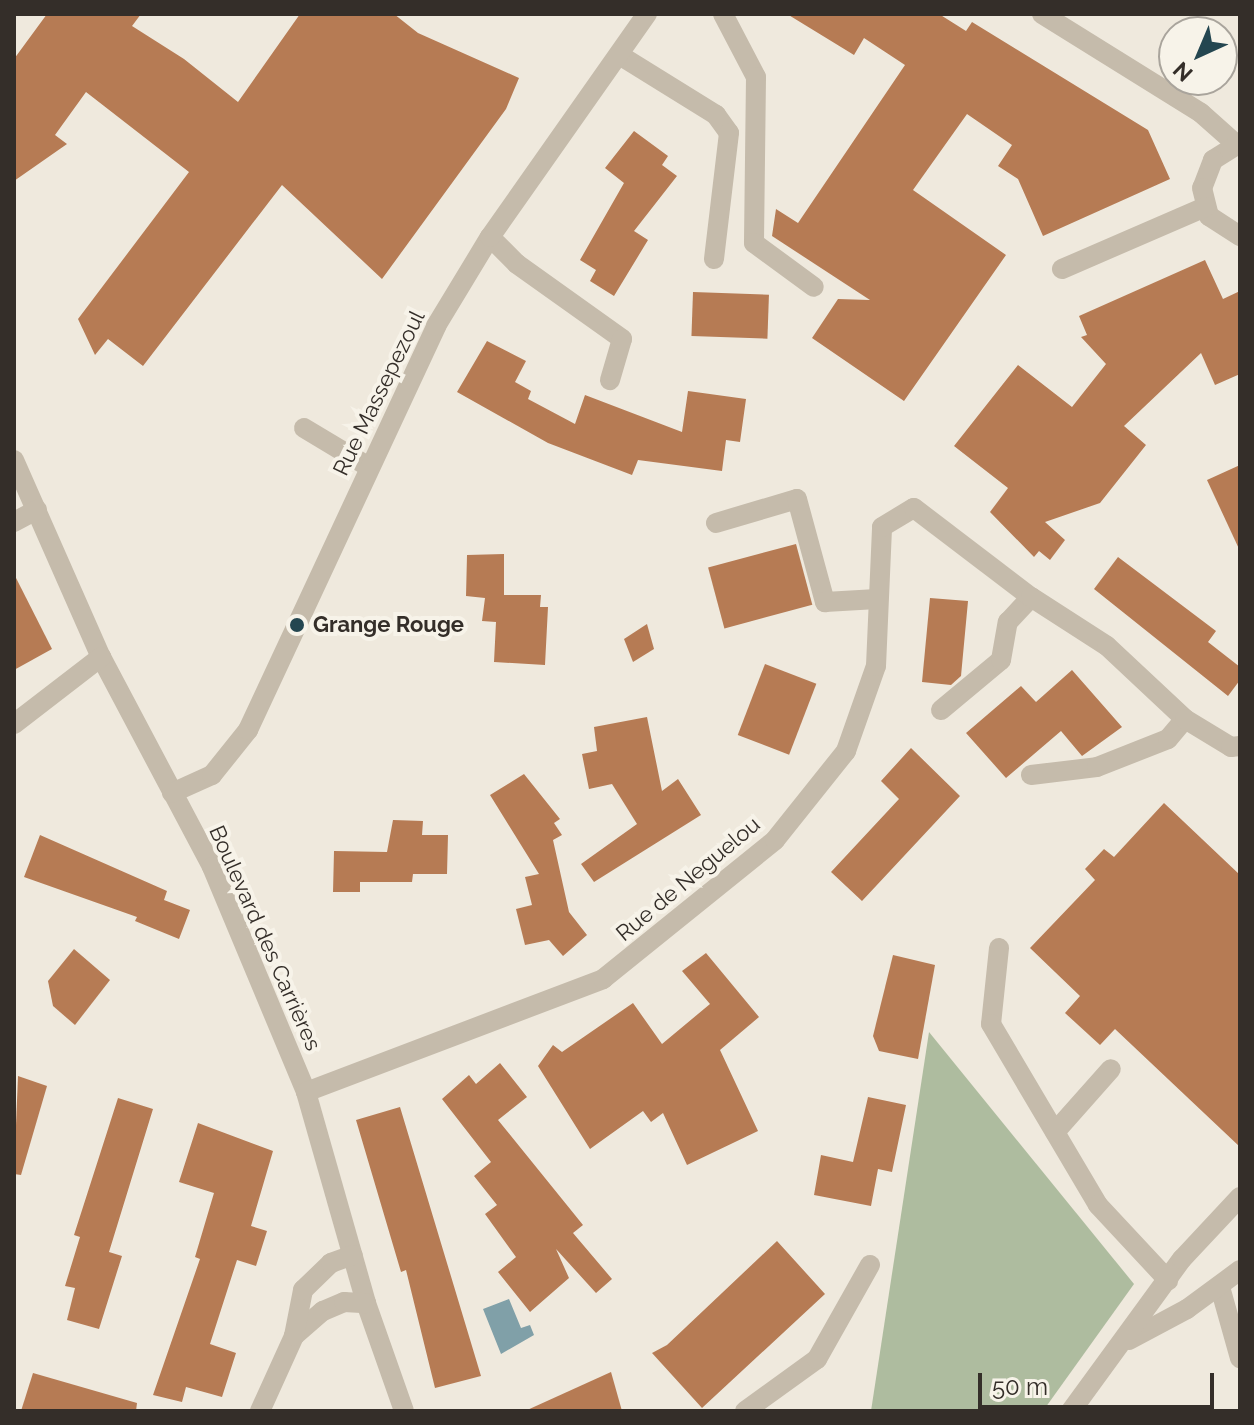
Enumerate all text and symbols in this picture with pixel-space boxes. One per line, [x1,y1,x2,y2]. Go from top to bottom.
north arrow [1158,16,1238,96]
text: N [1168,57,1198,87]
street label: Rue Massepezoul [328,306,430,480]
place label: Grange Rouge [313,612,464,638]
marker: Grange Rouge [288,616,306,634]
street label: Rue de Neguelou [611,811,765,947]
street label: Boulevard des Carrières [203,821,327,1055]
scale bar [982,1357,1218,1407]
text: 50 m [992,1372,1048,1401]

